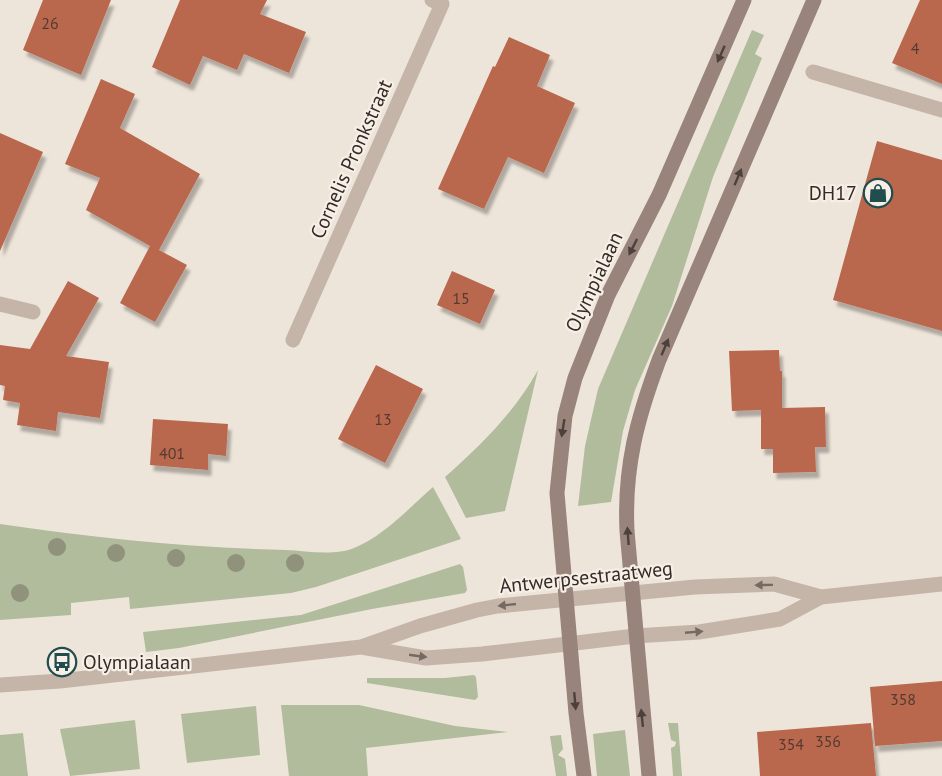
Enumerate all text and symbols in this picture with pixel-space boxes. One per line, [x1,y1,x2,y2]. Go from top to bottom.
house number: 26 [41,13,59,33]
house number: 4 [911,38,920,58]
one-way arrow [716,45,725,62]
street label: Cornelis Pronkstraat [304,75,398,243]
one-way arrow [733,167,743,185]
shop icon: DH17 [862,177,894,209]
place label: DH17 [809,180,857,206]
street label: Olympialaan [559,228,629,336]
one-way arrow [628,238,637,255]
house number: 15 [452,288,470,308]
one-way arrow [660,337,670,355]
house number: 13 [374,409,392,429]
one-way arrow [559,419,568,438]
house number: 401 [159,443,185,463]
one-way arrow [623,526,632,545]
street label: Antwerpsestraatweg [498,555,674,599]
one-way arrow [754,580,773,589]
one-way arrow [498,601,517,610]
one-way arrow [684,627,703,637]
bus stop icon: Olympialaan [46,646,78,678]
place label: Olympialaan [83,649,191,675]
one-way arrow [409,652,428,661]
house number: 358 [890,689,916,709]
one-way arrow [570,692,580,711]
one-way arrow [638,708,647,727]
house number: 356 [815,731,841,751]
house number: 354 [778,734,804,754]

